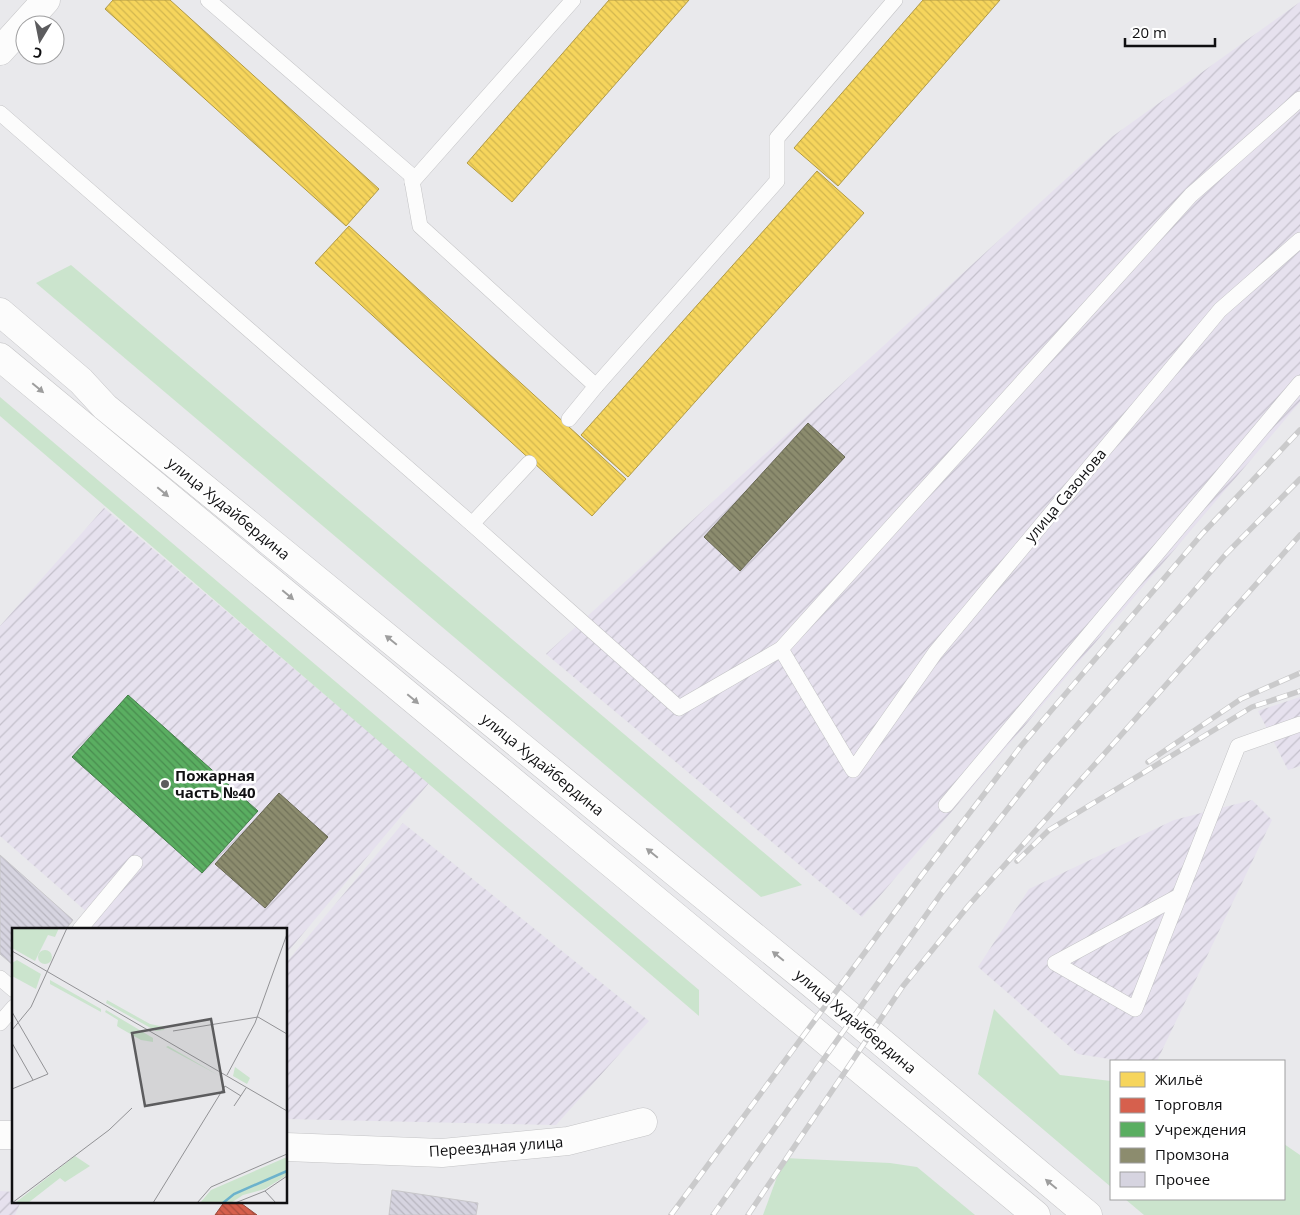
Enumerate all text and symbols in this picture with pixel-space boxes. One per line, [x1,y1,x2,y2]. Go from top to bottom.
north arrow [15,15,65,65]
scale bar [1125,15,1215,47]
text: 20 m [1132,22,1167,42]
text: С [32,43,44,63]
one-way arrow [31,383,44,394]
street label: улица Сазонова [1020,444,1110,546]
street label: улица Худайбердина [163,452,295,564]
one-way arrow [156,486,169,497]
one-way arrow [281,590,294,601]
one-way arrow [385,634,398,645]
one-way arrow [407,693,419,704]
street label: улица Худайбердина [477,708,609,820]
place label: Пожарная часть №40 [175,765,256,802]
marker: Пожарная часть №40 [159,778,171,790]
one-way arrow [646,848,659,859]
inset map [12,928,288,1202]
one-way arrow [772,951,785,962]
street label: улица Худайбердина [791,964,921,1078]
legend [1110,1060,1285,1200]
text: Жильё [1155,1069,1203,1089]
text: Торговля [1155,1094,1222,1114]
text: Учреждения [1155,1119,1246,1139]
street label: Переездная улица [428,1131,564,1161]
text: Промзона [1155,1144,1229,1164]
text: Прочее [1155,1169,1210,1189]
one-way arrow [1044,1178,1057,1189]

